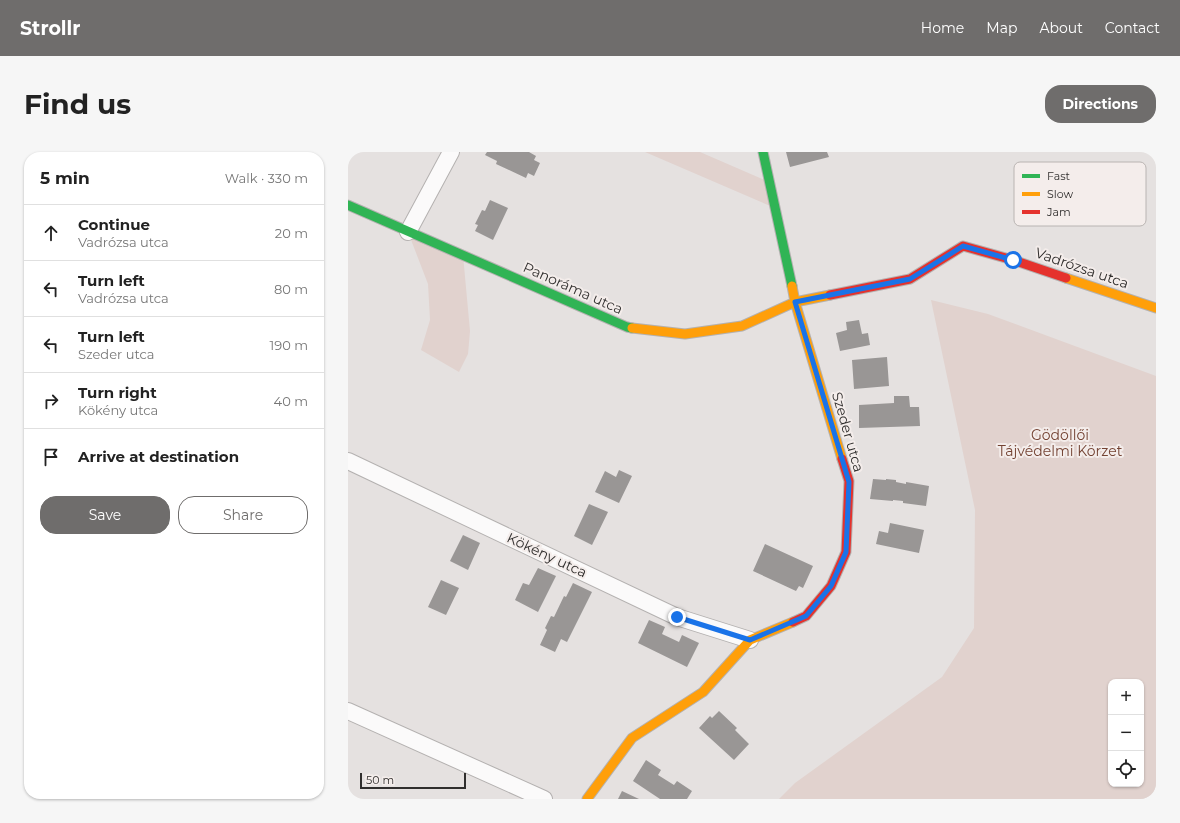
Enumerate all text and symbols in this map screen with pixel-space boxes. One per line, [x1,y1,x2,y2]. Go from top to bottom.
text: Strollr [20,17,81,40]
text: Home [921,19,964,37]
text: Map [986,19,1017,37]
text: About [1039,19,1083,37]
text: Contact [1105,19,1160,37]
button: Directions [1045,85,1156,123]
text: Find us [24,87,131,121]
legend [1014,162,1146,226]
text: 5 min [40,168,90,188]
text: Fast [1047,169,1071,183]
text: Walk · 330 m [225,170,308,186]
text: Slow [1047,187,1073,201]
text: Jam [1046,205,1071,219]
text: Continue [78,215,150,234]
icon: ahead [40,222,62,244]
text: 20 m [275,225,308,241]
text: Vadrózsa utca [78,234,169,250]
street label: Vadrózsa utca [1033,244,1131,292]
route start [1004,251,1022,269]
street label: Panoráma utca [520,258,626,318]
text: Turn left [78,271,145,290]
icon: left [40,278,62,300]
text: 80 m [274,281,308,297]
text: Vadrózsa utca [78,290,169,306]
text: Turn left [78,327,145,346]
icon: left [40,334,62,356]
text: 190 m [270,337,308,353]
text: Szeder utca [78,346,154,362]
text: Turn right [78,383,157,402]
icon: right [40,390,62,412]
street label: Szeder utca [828,390,868,474]
text: 40 m [274,393,308,409]
text: Kökény utca [78,402,158,418]
park label: Gödöllői Tájvédelmi Körzet [998,426,1123,460]
icon: arrive [40,446,62,468]
text: Arrive at destination [78,447,239,466]
button: Save [40,496,170,534]
button: Share [178,496,308,534]
street label: Kökény utca [504,529,590,581]
route end [668,608,686,626]
map controls [1108,679,1144,787]
button: + [1108,679,1144,715]
button: − [1108,715,1144,751]
button: locate [1108,751,1144,787]
scale bar [360,771,466,790]
text: 50 m [366,773,394,787]

